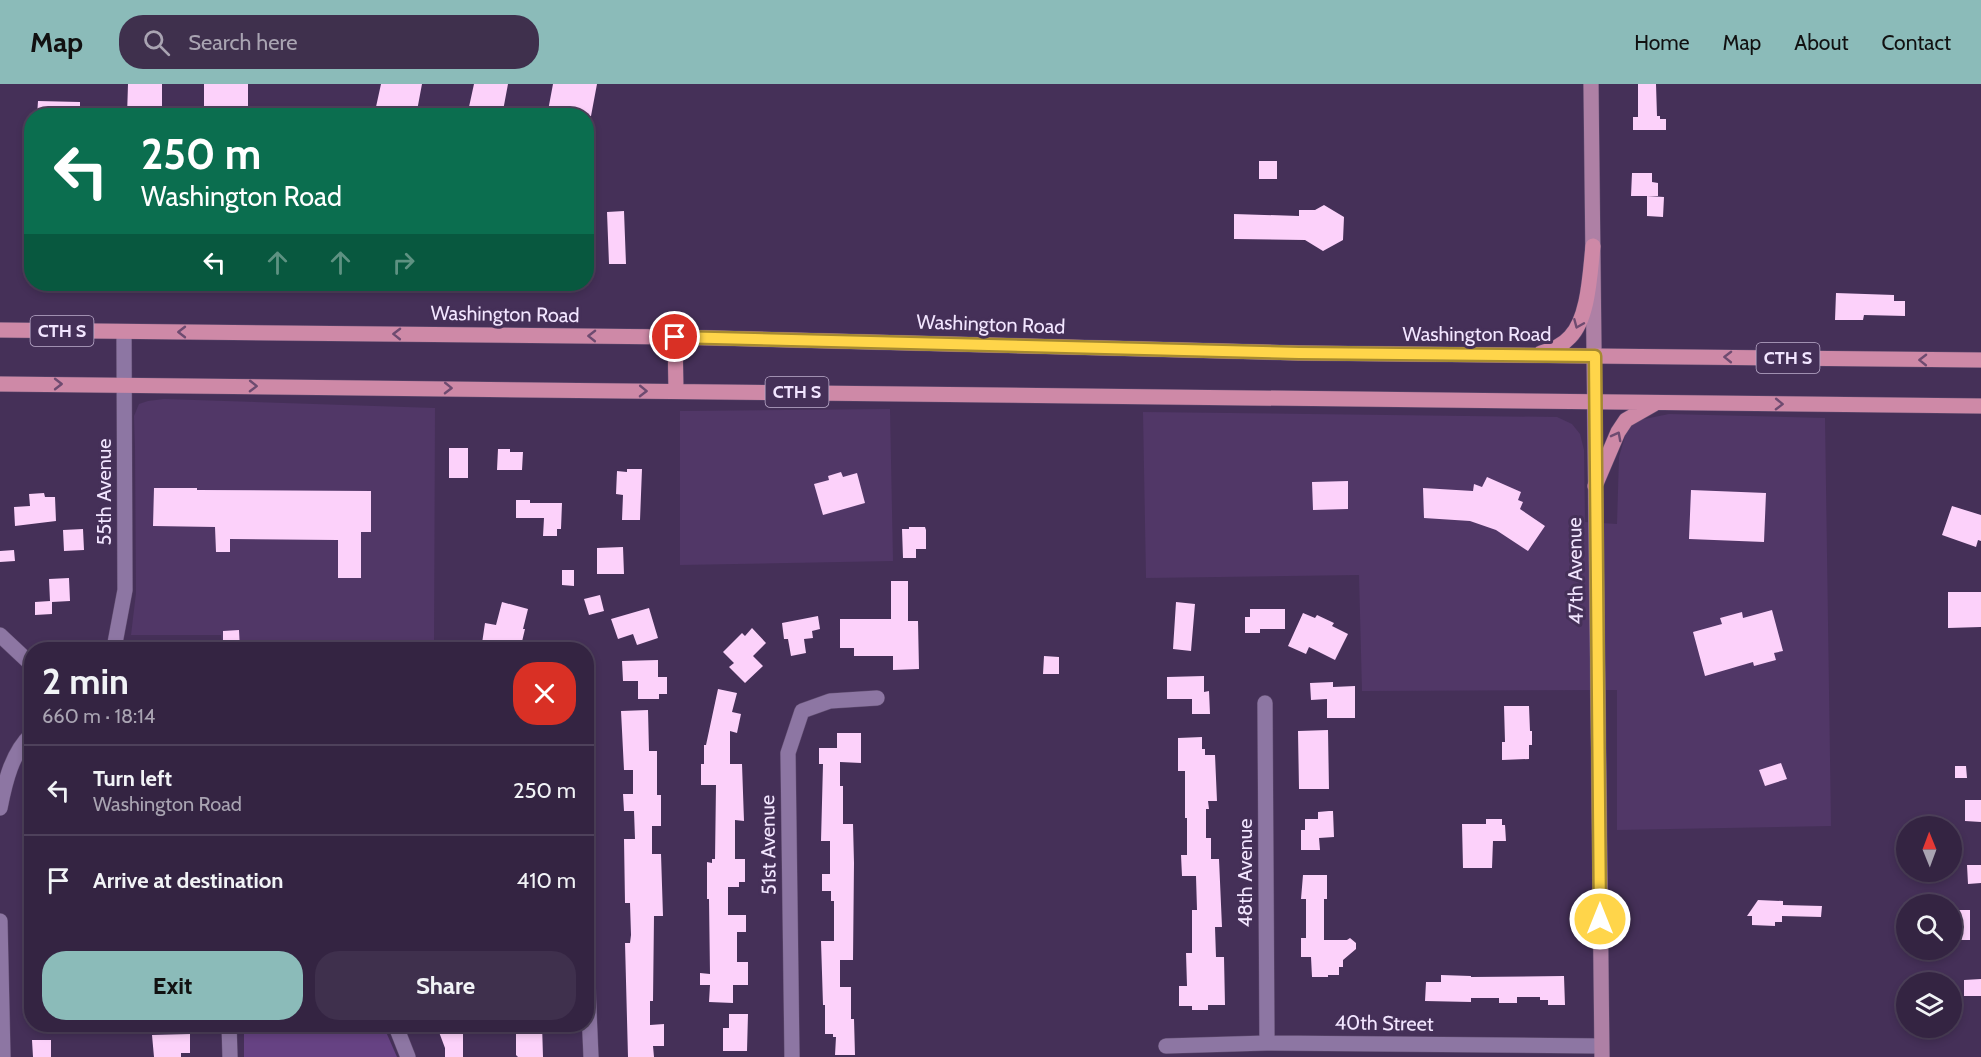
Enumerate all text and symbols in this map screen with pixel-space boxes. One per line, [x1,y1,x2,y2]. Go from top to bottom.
search box [119,15,539,69]
text: Map [30,25,83,59]
icon: search [140,26,173,59]
text: Search here [188,29,297,56]
text: Home [1634,30,1690,55]
text: Map [1723,30,1761,55]
text: About [1794,30,1848,55]
text: Contact [1881,30,1951,55]
text: 250 m [141,128,261,180]
icon: left [42,132,120,210]
text: Washington Road [141,180,342,213]
icon: left [198,246,231,279]
icon: ahead [261,246,294,279]
icon: ahead [324,246,357,279]
icon: right [387,246,420,279]
street label: Washington Road [430,301,580,327]
street label: Washington Road [916,309,1066,339]
pin [649,311,700,362]
road number: CTH S [31,316,94,346]
one-way arrow [1573,317,1585,328]
icon: arrive [658,320,691,353]
street label: Washington Road [1403,322,1551,346]
one-way arrow [177,326,186,339]
one-way arrow [392,328,401,340]
one-way arrow [587,330,596,342]
road number: CTH S [1756,343,1820,373]
one-way arrow [1723,351,1732,364]
one-way arrow [1918,354,1927,366]
road number: CTH S [766,377,828,407]
one-way arrow [54,378,63,390]
one-way arrow [249,380,258,392]
one-way arrow [444,382,453,395]
one-way arrow [639,384,648,397]
one-way arrow [1774,398,1783,410]
one-way arrow [1610,432,1621,442]
street label: 55th Avenue [92,438,116,546]
street label: 47th Avenue [1562,517,1588,625]
text: 2 min [42,659,129,703]
button: close [513,662,576,725]
text: 660 m · 18:14 [42,704,155,728]
text: Turn left [93,765,172,792]
icon: left [42,774,75,807]
text: 250 m [513,777,576,804]
text: Washington Road [93,792,242,816]
street label: 51st Avenue [755,795,781,895]
north arrow [1896,816,1962,882]
map controls [1896,816,1962,1038]
street label: 48th Avenue [1233,818,1257,928]
icon: arrive [42,864,75,897]
text: Arrive at destination [93,867,283,894]
text: 410 m [517,867,576,894]
position arrow [1568,887,1632,951]
button: search [1896,894,1962,960]
button: Exit [42,951,303,1020]
button: Share [315,951,576,1020]
button: layers [1896,972,1962,1038]
street label: 40th Street [1334,1010,1434,1036]

